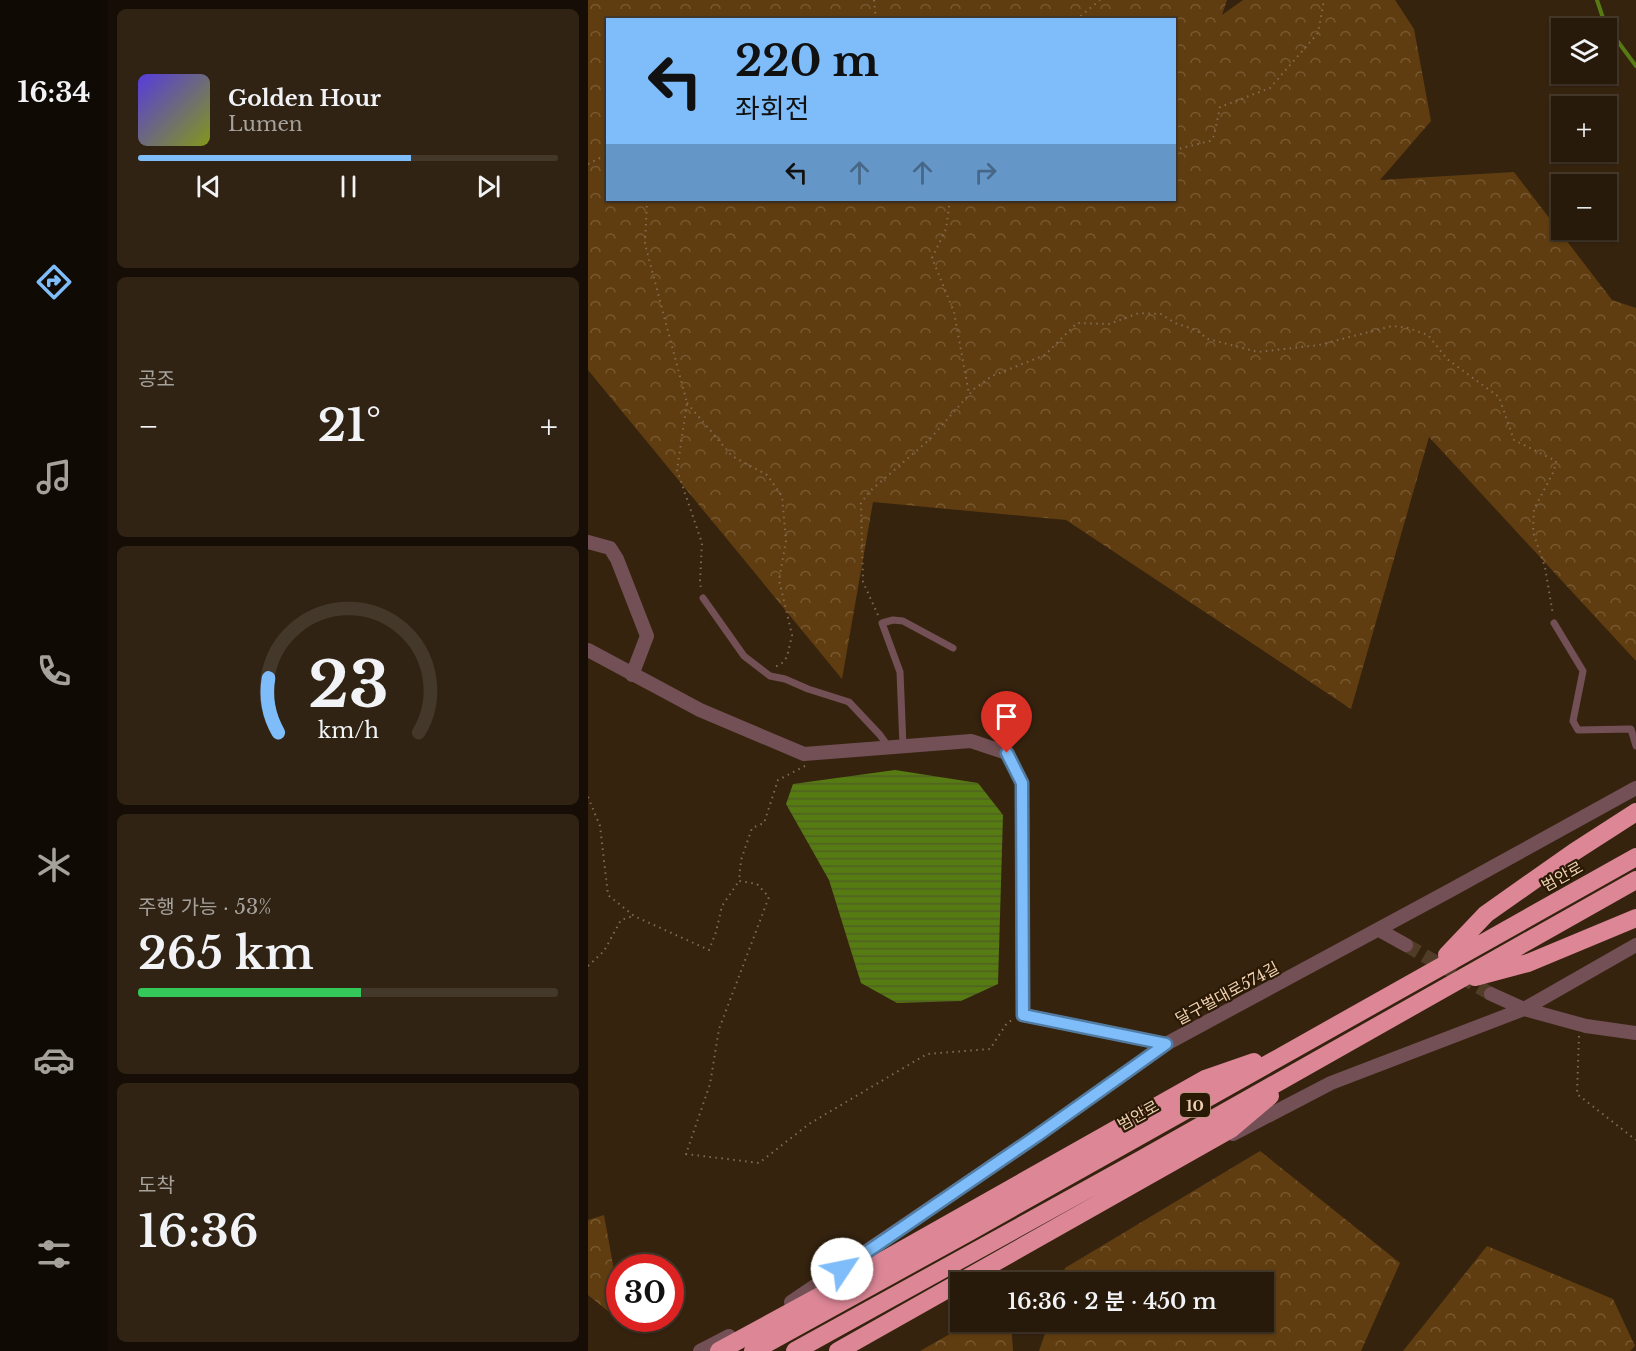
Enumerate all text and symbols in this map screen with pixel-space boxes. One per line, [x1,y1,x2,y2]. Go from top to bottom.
map controls [1551,18,1617,240]
button: layers [1551,18,1617,84]
text: 220 m [735,35,879,87]
icon: left [636,42,714,120]
text: 16:34 [18,76,90,109]
text: Golden Hour [228,85,381,112]
text: 좌회전 [735,92,810,125]
button: + [1551,96,1617,162]
text: Lumen [228,112,303,136]
icon: left [780,156,813,189]
icon: ahead [843,156,876,189]
icon: ahead [906,156,939,189]
icon: right [969,156,1002,189]
icon: previous [192,170,225,203]
icon: pause [332,170,365,203]
icon: next [472,170,505,203]
button: − [1551,174,1617,240]
icon: directions [33,261,75,303]
text: 공조 [138,367,175,391]
text: 21° [318,397,381,453]
text: − [138,406,159,447]
text: + [540,406,558,447]
icon: music [33,456,75,498]
text: 23 [308,646,388,724]
icon: phone [33,650,75,692]
pin [981,691,1032,753]
icon: arrive [990,700,1023,733]
text: km/h [318,717,379,744]
icon: climate [33,844,75,886]
street label: 범안로 [1538,856,1586,895]
text: 주행 가능 · 53% [138,895,272,919]
text: 265 km [138,925,314,981]
street label: 달구벌대로574길 [1172,957,1282,1029]
icon: car [33,1039,75,1081]
road number: 10 [1180,1093,1210,1117]
street label: 범안로 [1114,1095,1162,1134]
text: 도착 [138,1173,175,1197]
text: 16:36 [138,1203,259,1259]
icon: filters [33,1233,75,1275]
position arrow [810,1237,874,1301]
speed limit sign: 30 [606,1254,684,1332]
text: 16:36 · 2 분 · 450 m [1007,1288,1217,1315]

